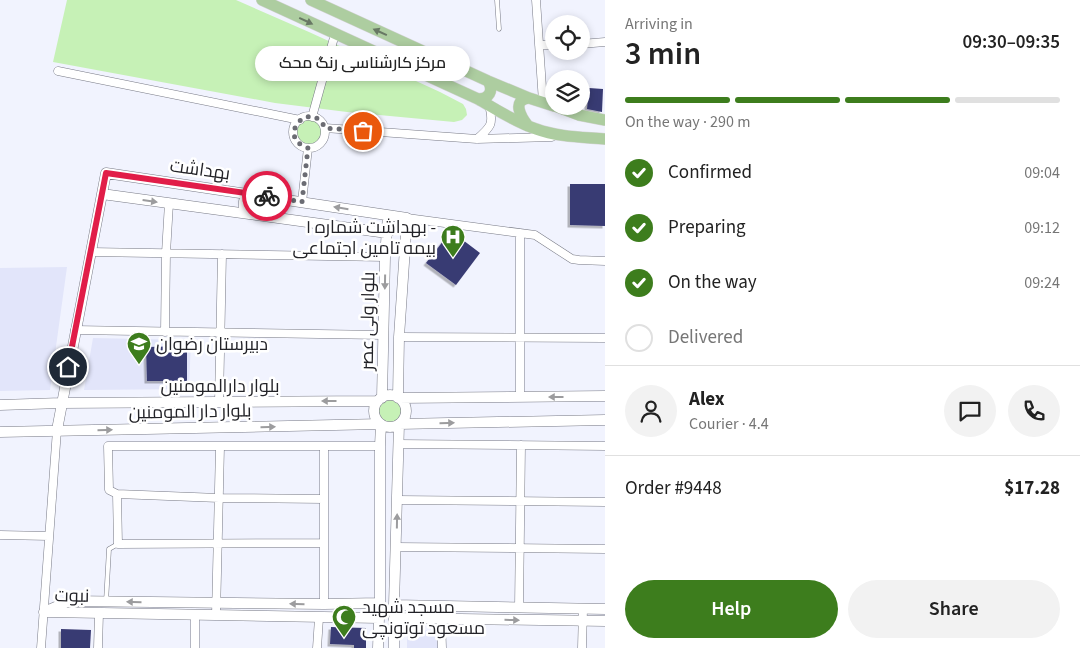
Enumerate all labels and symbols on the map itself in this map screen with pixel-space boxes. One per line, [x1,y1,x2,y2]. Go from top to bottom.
one-way arrow [299,17,313,25]
one-way arrow [373,28,387,36]
callout: مرکز کارشناسی رنگ محک [255,46,470,81]
pin [342,110,384,152]
street label: بهداشت [168,153,232,187]
courier [242,171,292,221]
one-way arrow [142,197,158,205]
one-way arrow [333,204,349,212]
place label: بهداشت شماره ۱ - بیمه تامین اجتماعی [292,215,436,261]
hospital icon: بهداشت شماره ۱ - بیمه تامین اجتماعی [440,224,466,258]
street label: بلوار ولی عصر [355,271,381,372]
one-way arrow [380,274,388,290]
school or university icon: دبیرستان رضوان [126,331,152,365]
place label: دبیرستان رضوان [156,332,268,357]
pin [47,346,89,388]
street label: بلوار دارالمومنین [160,374,280,399]
one-way arrow [548,393,564,401]
one-way arrow [321,397,337,405]
street label: بلوار دار المومنین [128,398,252,426]
one-way arrow [440,419,456,427]
one-way arrow [260,423,276,431]
one-way arrow [98,425,114,433]
one-way arrow [393,513,401,529]
street label: نبوت [54,583,90,609]
place label: مسجد شهید مسعود توتونچی [362,595,485,641]
one-way arrow [126,598,142,606]
one-way arrow [288,600,304,608]
mosque icon: مسجد شهید مسعود توتونچی [331,604,357,638]
one-way arrow [505,616,521,624]

